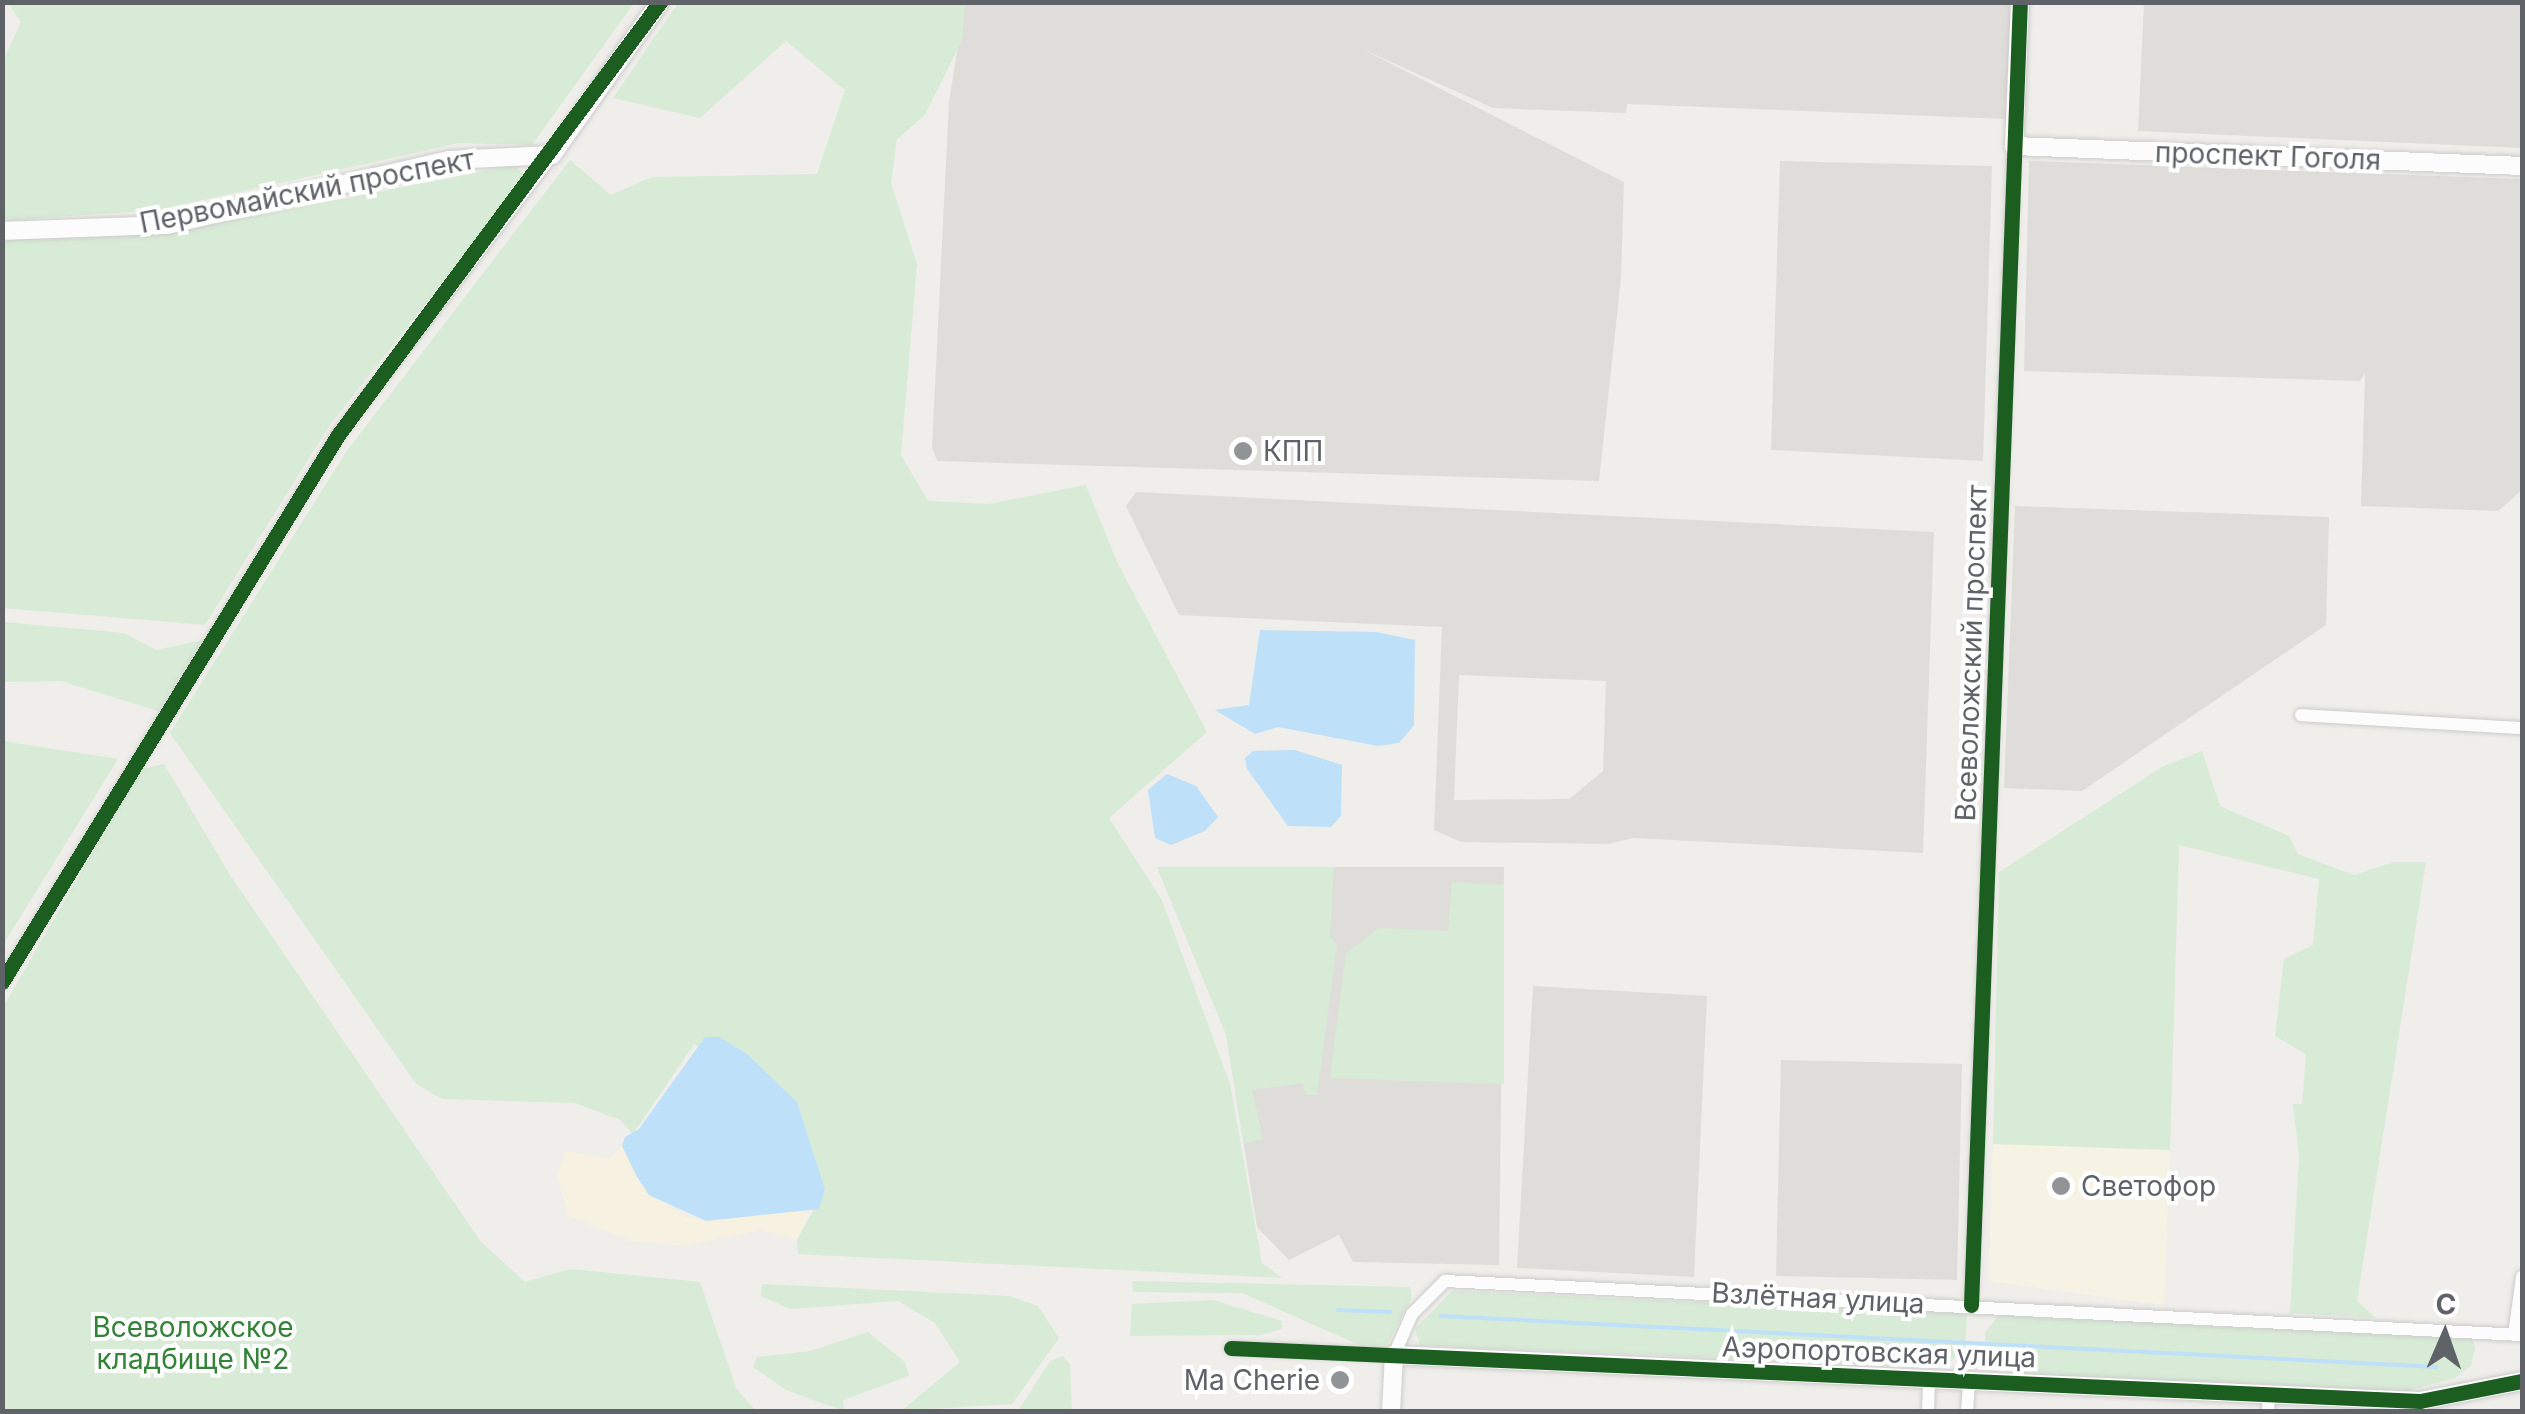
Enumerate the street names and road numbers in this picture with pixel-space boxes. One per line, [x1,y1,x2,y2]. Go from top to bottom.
street label: проспект Гоголя [2154,135,2382,177]
street label: Первомайский проспект [137,142,477,240]
street label: Всеволожский проспект [1948,484,1994,822]
street label: Взлётная улица [1711,1276,1925,1320]
street label: Аэропортовская улица [1721,1330,2037,1374]

